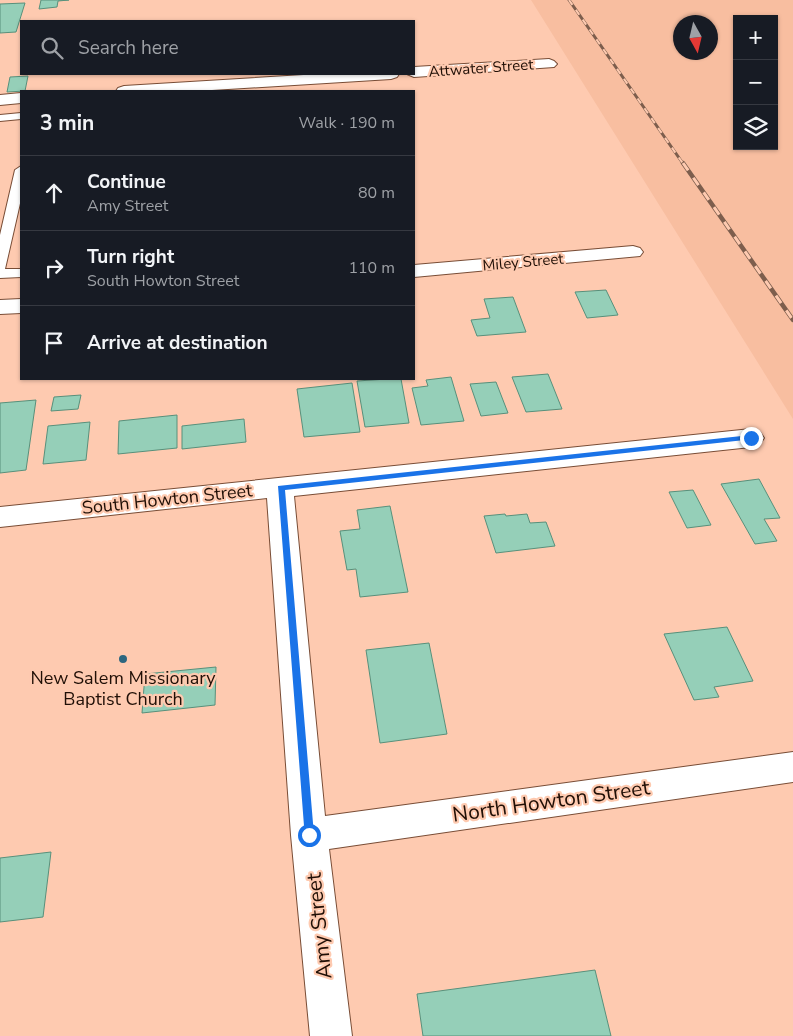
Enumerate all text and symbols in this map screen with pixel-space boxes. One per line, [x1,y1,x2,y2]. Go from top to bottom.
north arrow [673,15,718,60]
map controls [733,15,778,150]
button: + [733,15,778,60]
search box [20,20,415,75]
icon: search [38,34,66,62]
text: Search here [78,35,179,61]
street label: Attwater Street [428,54,535,82]
button: − [733,60,778,105]
button: layers [733,105,778,150]
text: 3 min [40,109,94,137]
text: Walk · 190 m [299,112,395,134]
text: Continue [87,169,166,195]
icon: ahead [40,179,68,207]
text: 80 m [358,182,395,204]
text: Amy Street [87,195,168,217]
text: Turn right [87,244,174,270]
street label: Miley Street [482,248,565,275]
icon: right [40,254,68,282]
text: 110 m [348,257,395,279]
text: South Howton Street [87,270,239,292]
icon: arrive [40,329,68,357]
text: Arrive at destination [87,330,268,356]
route end [740,427,763,450]
street label: South Howton Street [81,478,254,520]
marker: New Salem Missionary Baptist Church [117,653,129,665]
place label: New Salem Missionary Baptist Church [30,666,216,711]
street label: North Howton Street [451,773,652,829]
route start [298,824,321,847]
street label: Amy Street [299,871,338,981]

